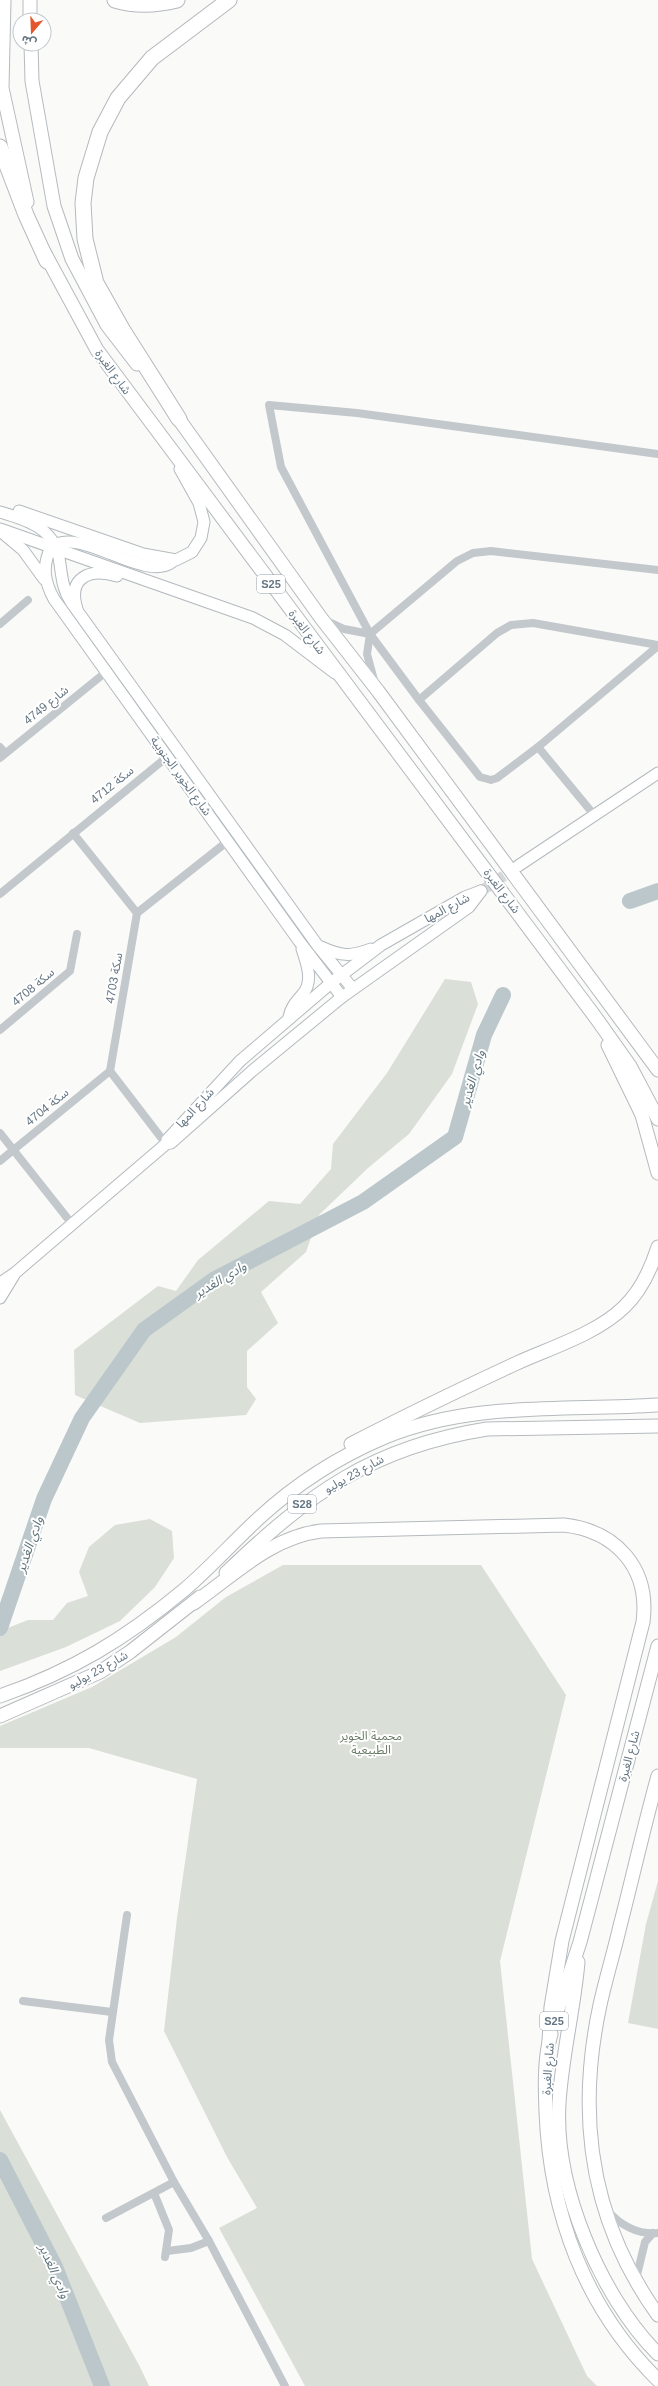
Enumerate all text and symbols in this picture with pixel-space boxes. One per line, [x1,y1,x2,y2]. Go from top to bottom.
north arrow [12,12,52,52]
text: ش [20,32,38,50]
street label: شارع الغبرة [90,347,134,398]
road number: S25 [257,575,285,593]
street label: شارع الغبرة [284,607,328,658]
street label: 4749 شارع [21,683,72,729]
street label: شارع الخوير الجنوبية [146,734,214,820]
street label: سكة 4712 [88,763,136,807]
street label: شارع الغبرة [479,866,523,917]
street label: شارع المها [422,890,473,927]
street label: 4703 سكة [103,951,125,1005]
street label: سكة 4708 [9,965,57,1009]
water label: وادي الغدير [457,1048,491,1110]
street label: سكة 4704 [23,1085,71,1129]
street label: شارع المها [173,1085,218,1132]
water label: وادي الغدير [191,1258,251,1304]
street label: شارع 23 يوليو [322,1452,387,1498]
road number: S28 [288,1495,316,1513]
water label: وادي الغدير [13,1514,49,1576]
street label: شارع 23 يوليو [66,1648,131,1694]
park label: محمية الخوير الطبيعية [339,1729,402,1757]
street label: شارع الغبرة [615,1729,644,1784]
road number: S25 [540,2012,568,2030]
street label: شارع الغبرة [539,2042,559,2096]
water label: وادي الغدير [33,2241,73,2302]

